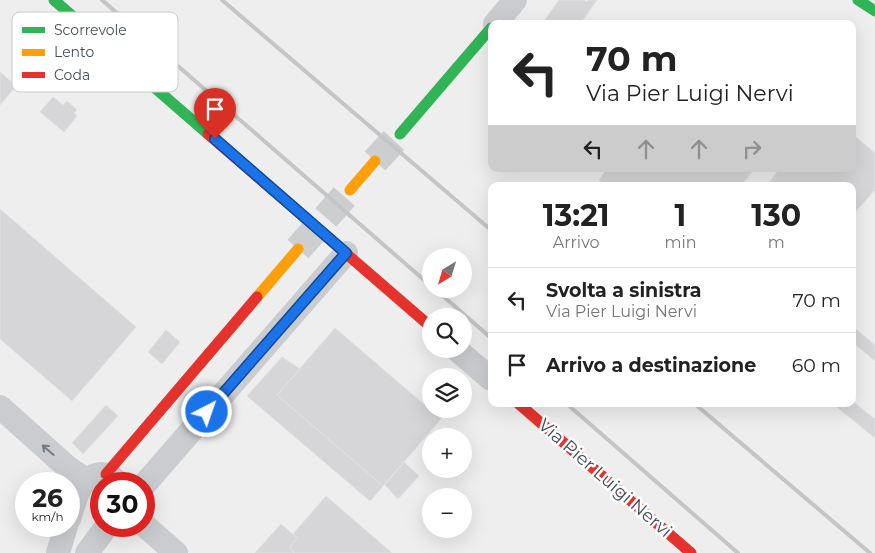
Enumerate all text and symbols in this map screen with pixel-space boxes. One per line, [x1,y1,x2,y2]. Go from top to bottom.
legend [12,12,178,92]
text: Scorrevole [54,21,127,39]
text: 70 m [586,37,677,80]
icon: left [503,40,568,105]
text: Lento [54,43,94,61]
text: Coda [54,66,90,84]
text: Via Pier Luigi Nervi [586,80,794,107]
pin [194,88,236,139]
icon: arrive [201,95,229,123]
icon: left [579,135,607,163]
icon: ahead [632,135,660,163]
icon: ahead [685,135,713,163]
icon: right [738,135,766,163]
text: 13:21 [543,197,610,234]
text: 1 [675,197,686,234]
text: 130 [751,197,801,234]
text: Arrivo [553,233,600,252]
text: min [664,233,697,252]
text: m [768,233,785,252]
north arrow [422,248,472,298]
map controls [422,248,472,538]
text: Svolta a sinistra [546,279,701,302]
icon: left [503,286,531,314]
text: 70 m [792,289,841,312]
text: Via Pier Luigi Nervi [546,302,697,321]
button: search [422,308,472,358]
icon: arrive [503,351,531,379]
text: Arrivo a destinazione [546,354,756,377]
text: 60 m [792,354,841,377]
button: layers [422,368,472,418]
position arrow [180,385,232,437]
street label: Via Pier Luigi Nervi [534,414,676,542]
button: + [422,428,472,478]
one-way arrow [42,444,55,456]
speed limit sign: 30 [90,472,155,537]
text: 26 [32,483,63,513]
button: − [422,488,472,538]
text: km/h [31,509,64,524]

